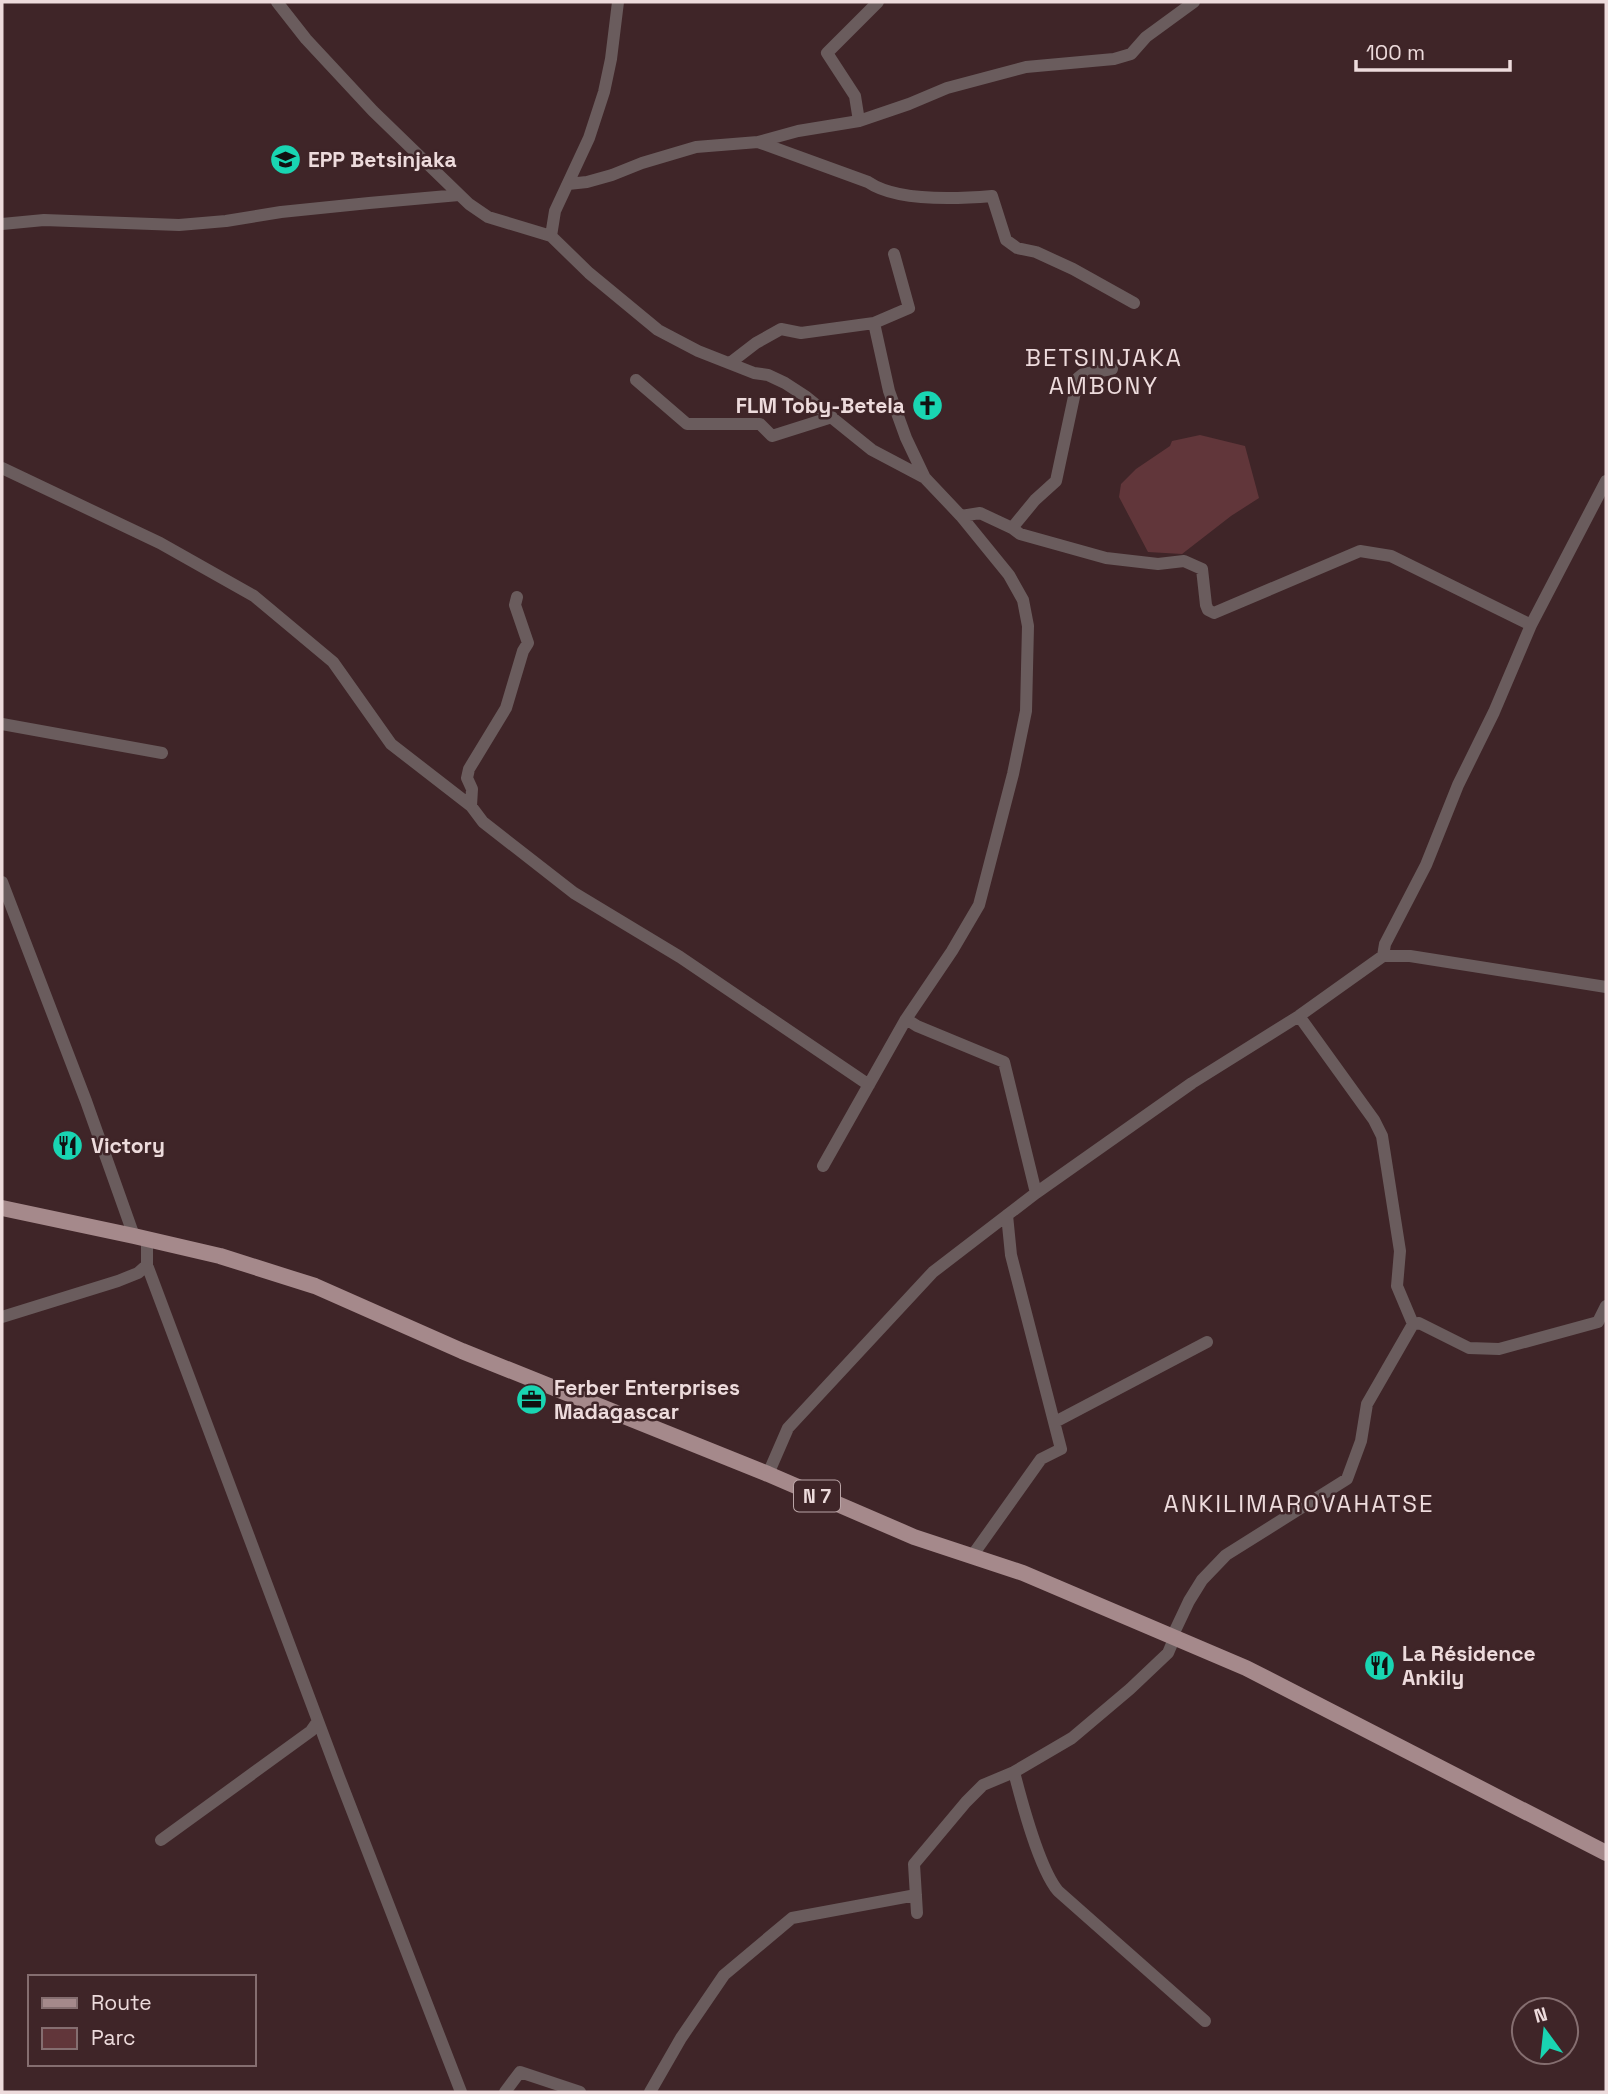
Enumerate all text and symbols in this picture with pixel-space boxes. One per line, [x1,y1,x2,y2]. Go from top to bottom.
scale bar [1356,28,1510,72]
text: 100 m [1366,39,1425,66]
school or university icon: EPP Betsinjaka [268,143,302,177]
place label: EPP Betsinjaka [308,146,457,173]
district label: BETSINJAKA AMBONY [1025,342,1183,401]
church icon: FLM Toby-Betela [911,389,945,423]
place label: FLM Toby-Betela [736,392,905,419]
restaurant icon: Victory [51,1129,85,1163]
place label: Victory [91,1132,165,1159]
place label: Ferber Enterprises Madagascar [554,1374,740,1425]
office icon: Ferber Enterprises Madagascar [514,1383,548,1417]
road number: N 7 [794,1480,840,1512]
district label: ANKILIMAROVAHATSE [1164,1488,1434,1519]
place label: La Résidence Ankily [1402,1640,1536,1691]
restaurant icon: La Résidence Ankily [1362,1649,1396,1683]
legend [28,1975,256,2066]
text: Route [91,1989,152,2016]
north arrow [1510,1996,1580,2066]
text: N [1531,2001,1550,2029]
text: Parc [91,2024,136,2051]

